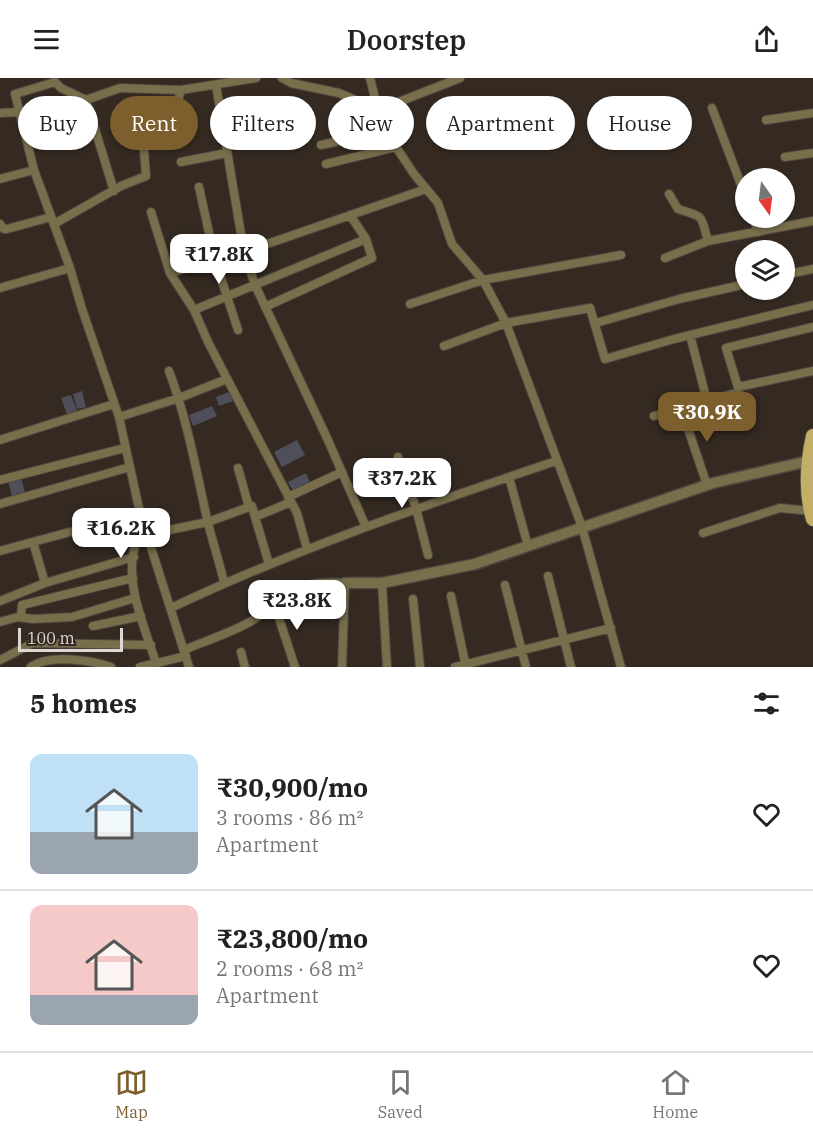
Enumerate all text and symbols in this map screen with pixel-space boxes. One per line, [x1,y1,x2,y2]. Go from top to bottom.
text: Doorstep [347,22,466,57]
icon: menu [30,23,63,56]
icon: share [750,23,783,56]
chip: Buy [18,96,98,150]
chip: Rent [110,96,198,150]
chip: Filters [210,96,316,150]
chip: New [328,96,414,150]
chip: Apartment [426,96,575,150]
chip: House [587,96,692,150]
north arrow [735,168,795,228]
map controls [735,168,795,300]
pin: ₹17.8K [170,234,268,285]
text: ₹17.8K [184,240,254,267]
button: layers [735,240,795,300]
pin: ₹30.9K [658,392,756,443]
text: ₹30.9K [672,398,742,425]
pin: ₹37.2K [353,458,451,509]
text: ₹37.2K [367,464,437,491]
pin: ₹16.2K [72,508,170,559]
text: ₹16.2K [86,514,156,541]
pin: ₹23.8K [248,580,346,631]
text: ₹23.8K [262,586,332,613]
scale bar [18,625,123,652]
text: 100 m [27,628,75,648]
text: 5 homes [30,686,137,720]
icon: filters [750,687,783,720]
text: ₹30,900/mo [216,770,368,804]
icon: home [78,778,150,850]
icon: heart [750,798,783,831]
text: 3 rooms · 86 m² [216,804,363,831]
text: Apartment [216,831,319,858]
text: ₹23,800/mo [216,921,368,955]
icon: home [78,929,150,1001]
icon: heart [750,949,783,982]
text: 2 rooms · 68 m² [216,955,363,982]
text: Apartment [216,982,319,1009]
tab: Map [115,1066,148,1122]
tab: Saved [378,1066,423,1122]
tab: Home [653,1066,698,1122]

